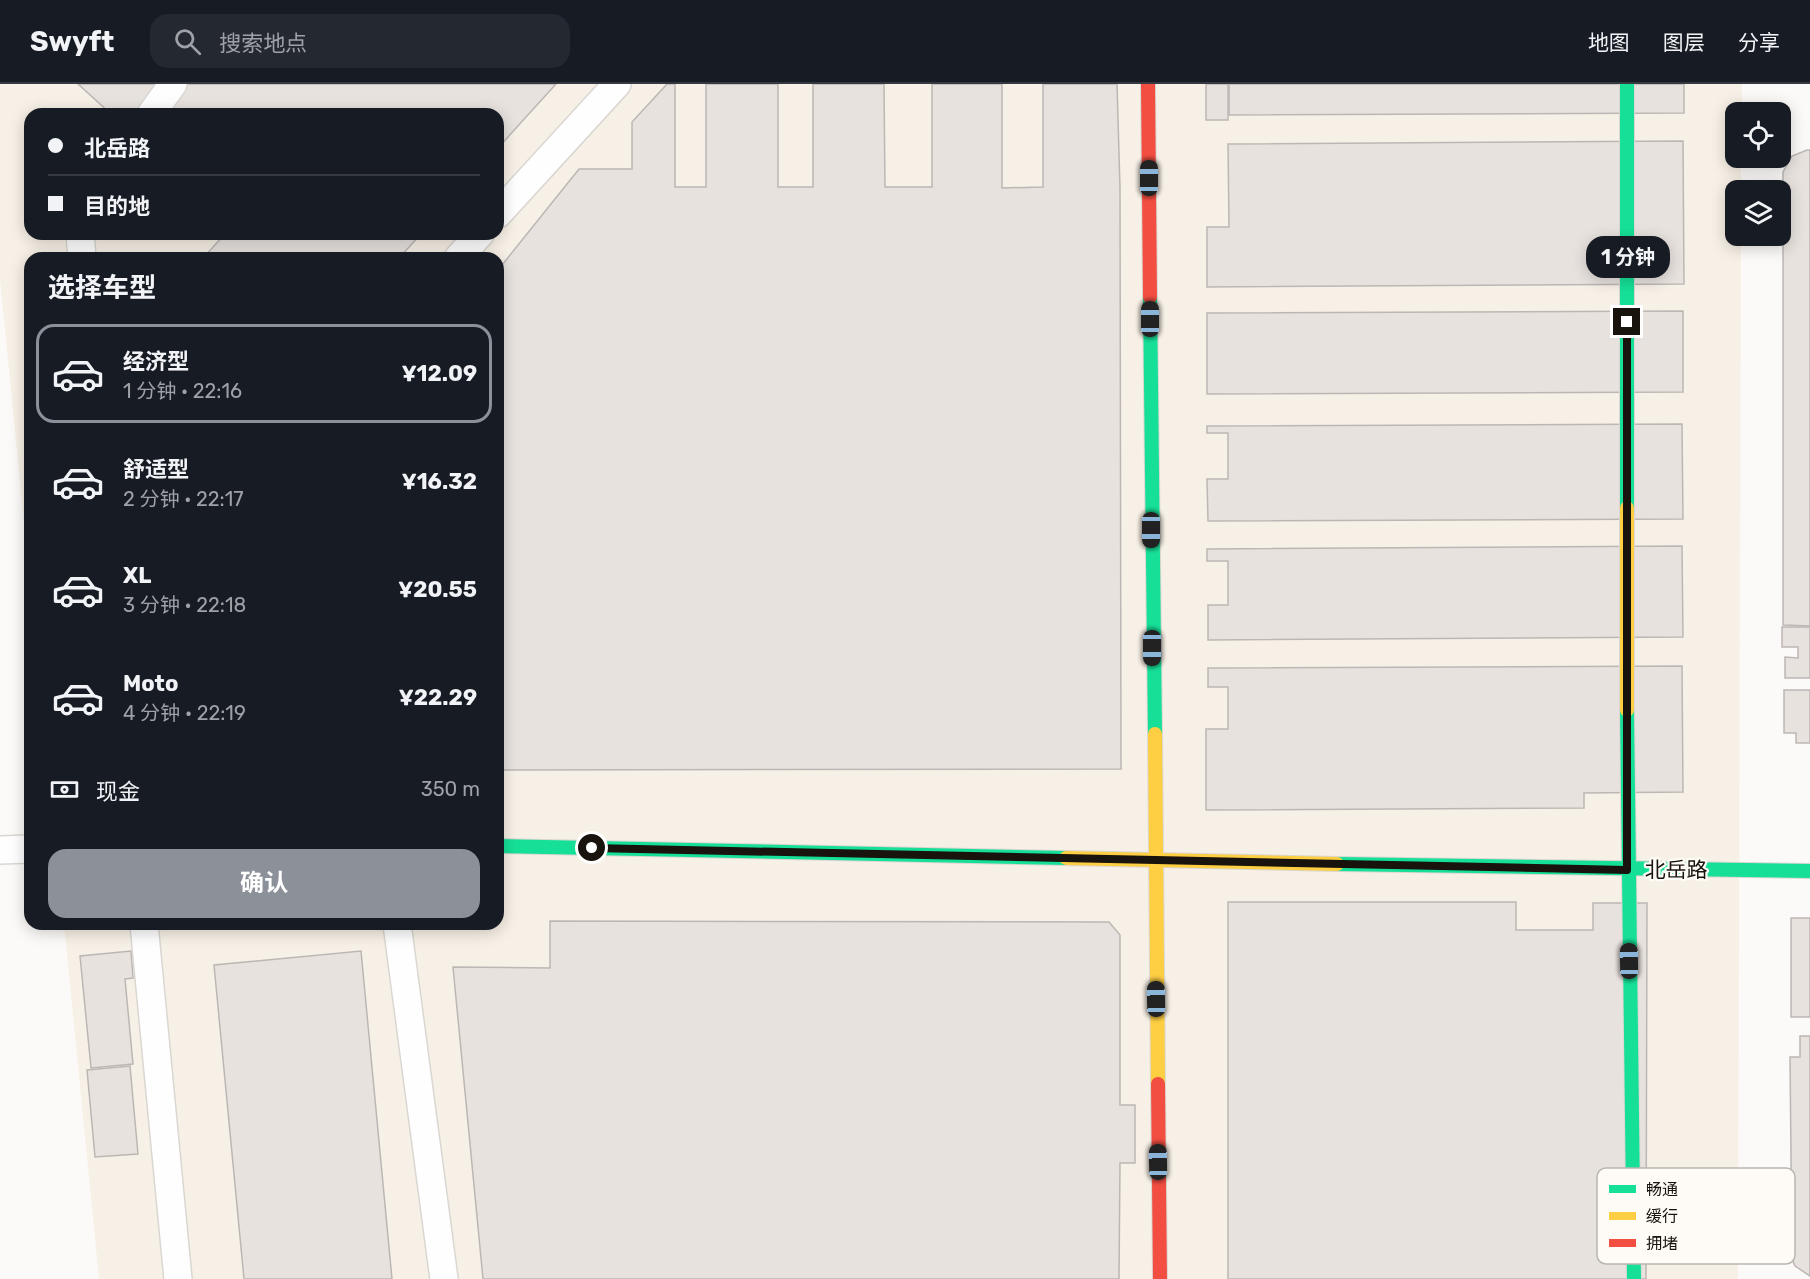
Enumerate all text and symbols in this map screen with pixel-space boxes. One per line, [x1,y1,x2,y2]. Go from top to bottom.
search box [150,14,570,68]
text: Swyft [30,25,114,58]
icon: search [171,25,204,58]
text: 搜索地点 [219,30,307,57]
text: 地图 [1588,30,1630,55]
text: 图层 [1663,30,1705,55]
text: 分享 [1738,30,1780,55]
map controls [1725,102,1791,246]
button: locate [1725,102,1791,168]
text: 北岳路 [84,135,150,162]
car [1140,160,1158,196]
button: layers [1725,180,1791,246]
text: 目的地 [84,193,150,220]
callout: 1 分钟 [1585,235,1669,277]
text: 1 分钟 [1601,245,1655,269]
text: 选择车型 [48,272,156,304]
car [1141,301,1159,337]
route end [1613,308,1640,335]
icon: car [51,347,105,401]
text: 经济型 [123,348,189,375]
text: ¥12.09 [401,360,477,387]
text: 1 分钟 · 22:16 [123,379,242,403]
icon: car [51,455,105,509]
text: 舒适型 [123,456,189,483]
text: ¥16.32 [402,468,477,495]
text: 2 分钟 · 22:17 [123,487,243,511]
car [1142,512,1160,548]
text: XL [123,562,151,589]
icon: car [51,563,105,617]
text: ¥20.55 [398,576,477,603]
text: 3 分钟 · 22:18 [123,593,246,617]
car [1143,630,1161,666]
text: Moto [123,670,178,697]
icon: car [51,671,105,725]
text: ¥22.29 [399,684,477,711]
text: 4 分钟 · 22:19 [123,701,246,725]
icon: cash [48,773,81,806]
text: 350 m [421,777,480,801]
text: 现金 [96,778,140,805]
route start [578,834,605,861]
button: 确认 [48,849,480,918]
street label: 北岳路 [1645,857,1708,882]
car [1620,943,1638,979]
car [1147,981,1165,1017]
car [1149,1144,1167,1180]
legend [1597,1168,1795,1264]
text: 畅通 [1646,1180,1678,1199]
text: 缓行 [1646,1207,1678,1226]
text: 拥堵 [1646,1234,1678,1253]

